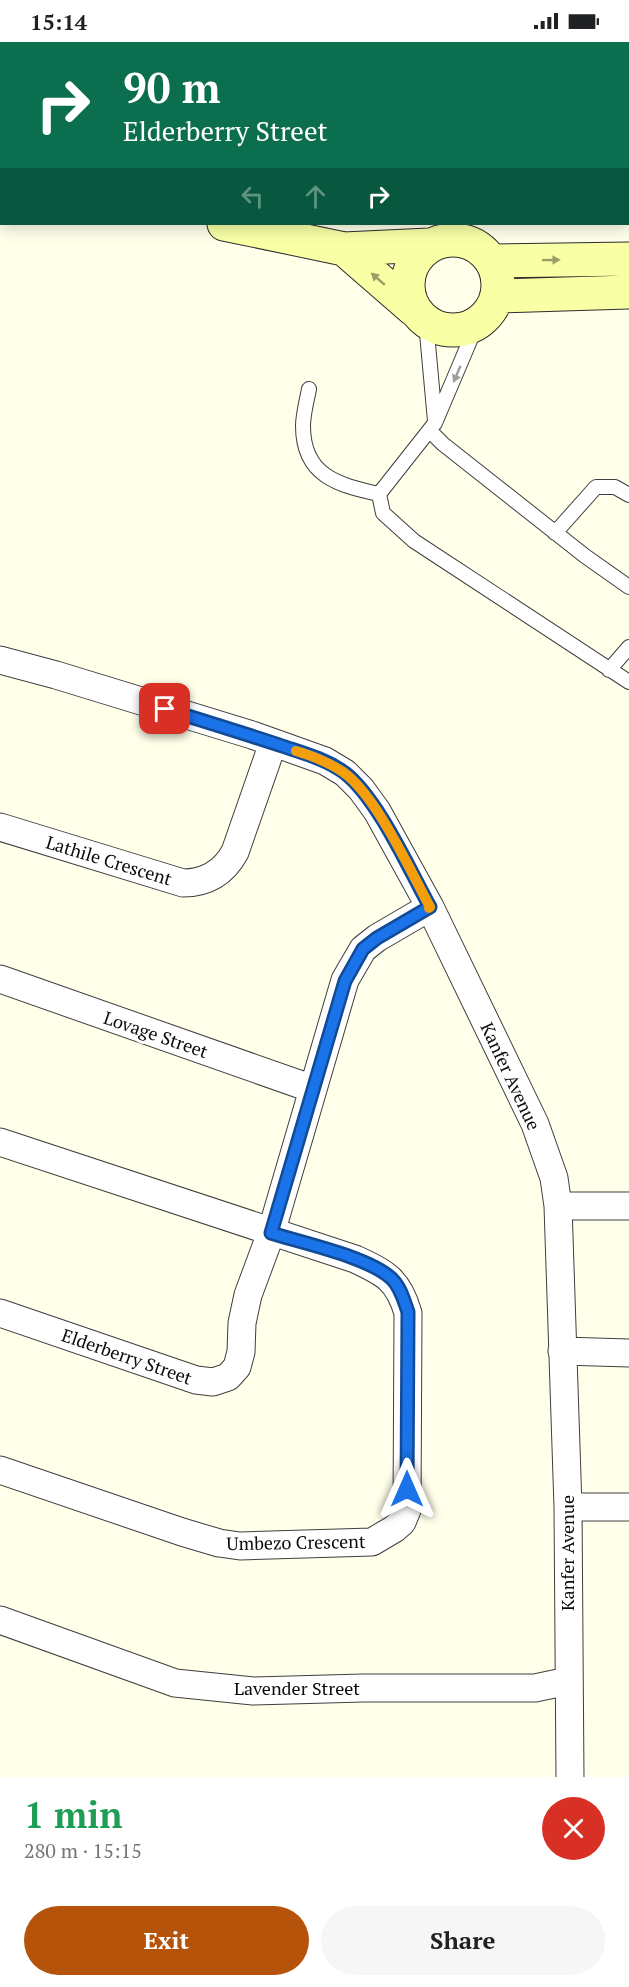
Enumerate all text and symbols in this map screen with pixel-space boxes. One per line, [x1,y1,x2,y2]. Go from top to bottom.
text: 15:14 [30,7,87,36]
text: 90 m [123,59,221,115]
icon: right [24,66,102,144]
text: Elderberry Street [123,113,328,149]
icon: left [236,180,269,213]
icon: ahead [299,180,332,213]
icon: right [362,180,395,213]
one-way arrow [541,255,560,265]
one-way arrow [371,272,386,286]
one-way arrow [452,365,461,382]
pin [139,683,190,734]
icon: arrive [148,692,181,725]
street label: Lathile Crescent [43,829,175,891]
street label: Lovage Street [101,1005,212,1063]
street label: Kanfer Avenue [476,1018,546,1134]
street label: Elderberry Street [59,1322,196,1390]
position arrow [375,1457,439,1521]
street label: Kanfer Avenue [555,1495,579,1611]
street label: Umbezo Crescent [226,1529,366,1555]
street label: Lavender Street [234,1676,360,1700]
text: 1 min [24,1791,122,1838]
button: close [542,1797,605,1860]
text: 280 m · 15:15 [24,1837,142,1864]
button: Exit [24,1906,309,1975]
button: Share [321,1906,605,1975]

